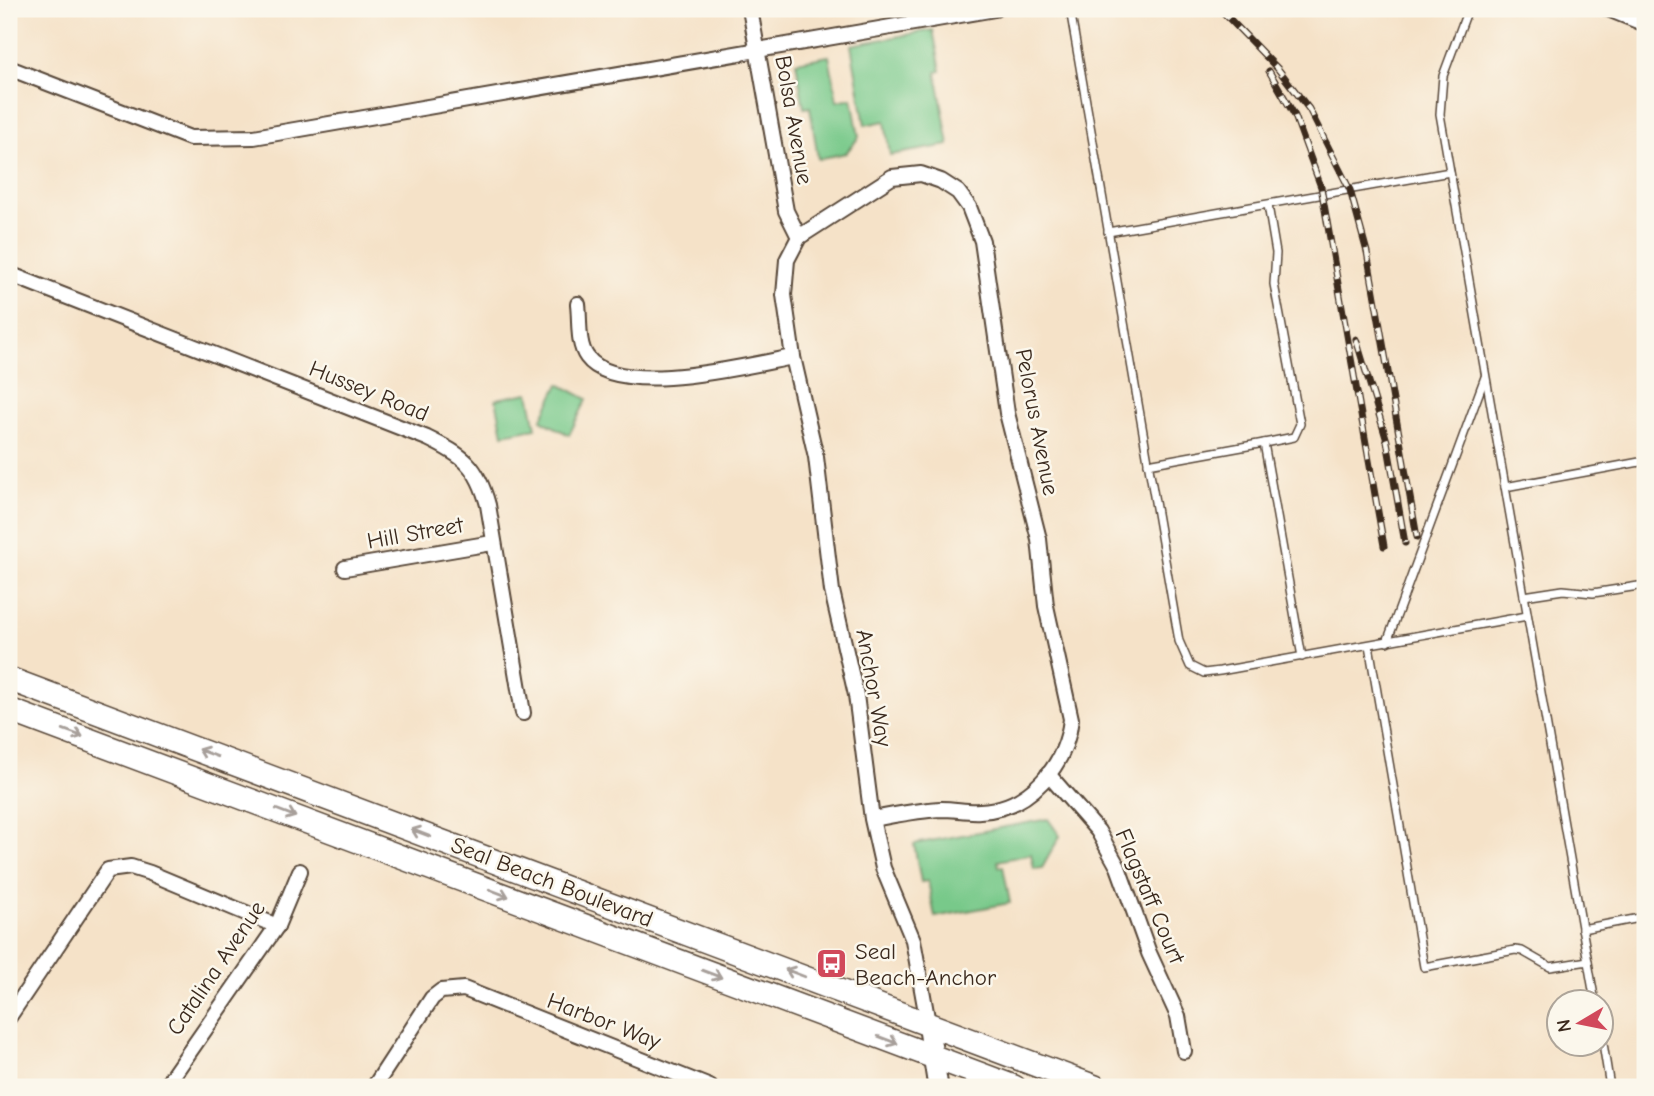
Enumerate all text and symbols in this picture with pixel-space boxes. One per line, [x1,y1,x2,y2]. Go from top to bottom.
street label: Bolsa Avenue [769,53,819,187]
street label: Pelorus Avenue [1010,346,1064,498]
street label: Hussey Road [305,355,433,427]
street label: Hill Street [365,511,467,555]
street label: Anchor Way [850,627,898,750]
one-way arrow [61,728,83,740]
one-way arrow [198,746,220,759]
one-way arrow [275,807,297,820]
street label: Flagstaff Court [1109,824,1191,969]
one-way arrow [411,826,433,838]
street label: Seal Beach Boulevard [447,831,657,933]
one-way arrow [487,888,509,900]
street label: Catalina Avenue [161,896,271,1040]
place label: Seal Beach-Anchor [855,938,997,991]
bus stop icon: Seal Beach-Anchor [815,947,849,981]
one-way arrow [785,966,806,979]
one-way arrow [700,968,722,981]
street label: Harbor Way [543,987,665,1055]
north arrow [1546,988,1616,1058]
text: N [1552,1018,1576,1034]
one-way arrow [876,1034,898,1047]

